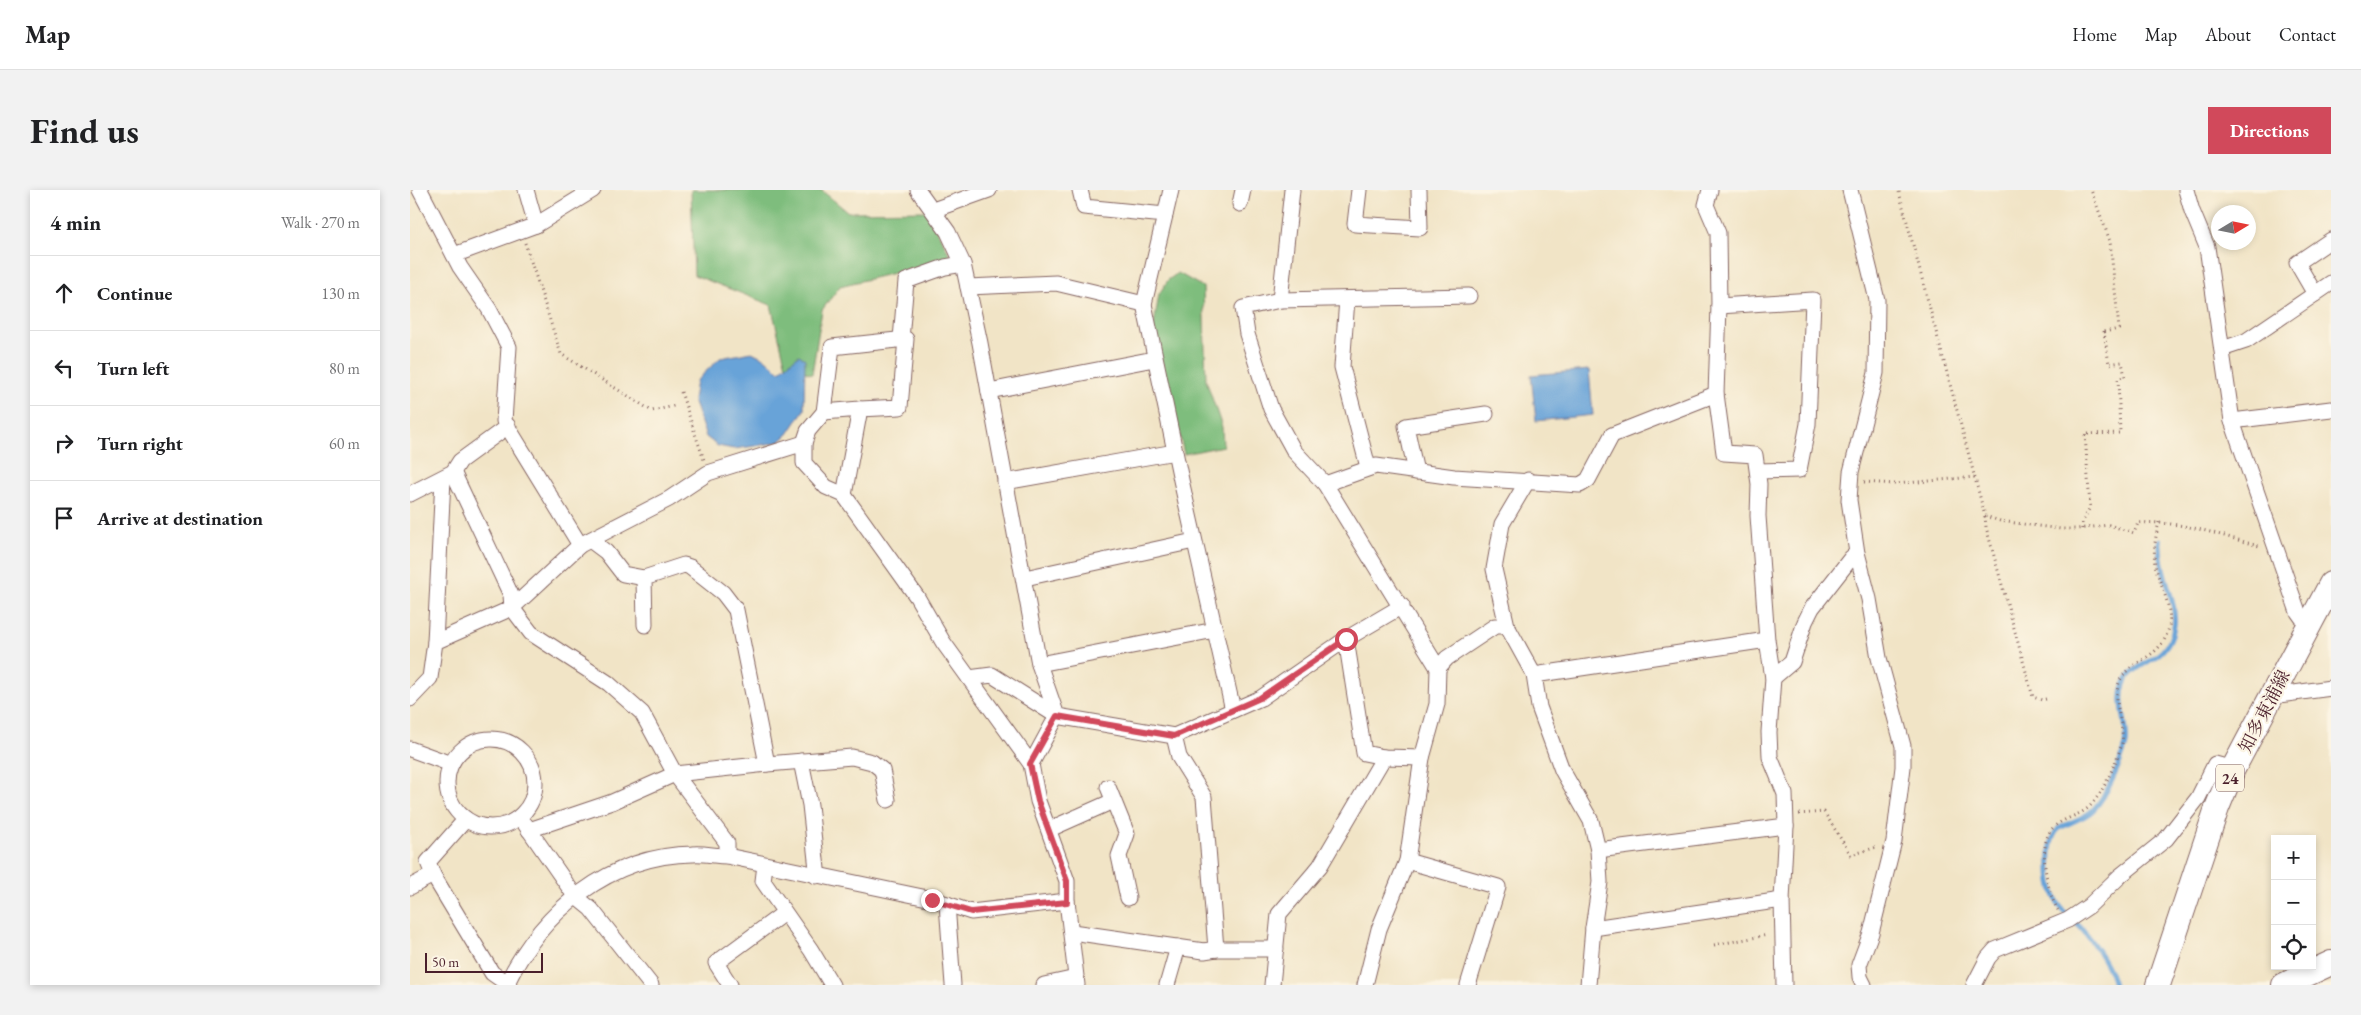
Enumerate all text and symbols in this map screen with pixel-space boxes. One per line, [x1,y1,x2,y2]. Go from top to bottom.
text: Map [25,19,70,50]
text: Home [2072,23,2117,46]
text: Map [2145,23,2177,46]
text: About [2205,23,2251,46]
text: Contact [2279,23,2336,46]
button: Directions [2208,107,2331,154]
text: Find us [30,108,139,153]
north arrow [2211,205,2256,250]
text: 4 min [50,209,101,236]
text: Walk · 270 m [281,212,360,233]
icon: ahead [50,279,78,307]
text: Continue [97,281,172,306]
text: 130 m [321,283,360,304]
icon: left [50,354,78,382]
text: Turn left [97,356,169,381]
text: 80 m [329,358,360,379]
icon: right [50,429,78,457]
text: Turn right [97,431,183,456]
text: 60 m [329,433,360,454]
icon: arrive [50,504,78,532]
text: Arrive at destination [97,506,263,531]
route start [1335,628,1358,651]
street label: 知多東浦線 [2233,666,2295,756]
road number: 24 [2216,764,2244,792]
map controls [2271,835,2316,970]
button: + [2271,835,2316,880]
button: − [2271,880,2316,925]
route end [921,889,944,912]
button: locate [2271,925,2316,970]
scale bar [425,950,542,973]
text: 50 m [432,953,459,971]

